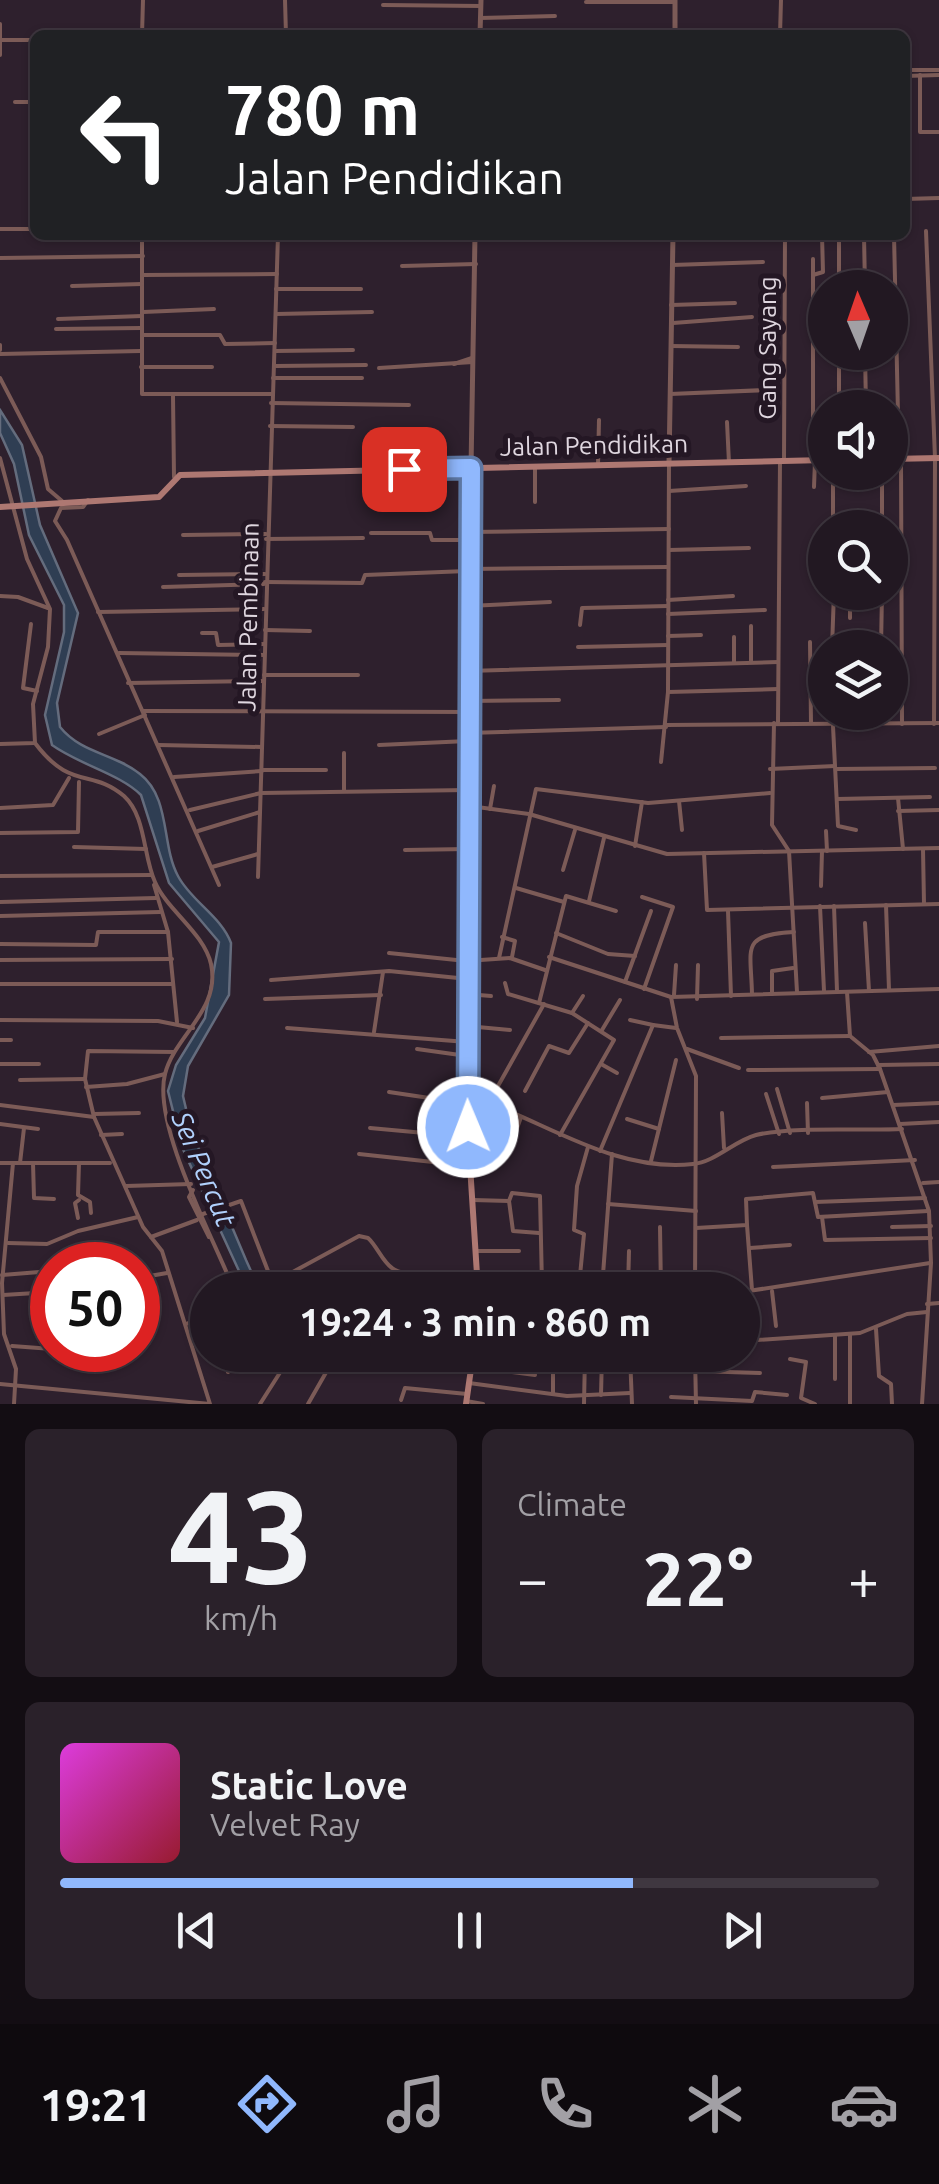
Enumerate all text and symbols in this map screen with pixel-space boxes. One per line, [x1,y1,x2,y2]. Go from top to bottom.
icon: left [60,70,190,200]
text: 780 m [225,70,420,148]
text: Jalan Pendidikan [225,152,564,203]
north arrow [808,270,908,370]
map controls [808,270,908,730]
street label: Gang Sayang [753,276,781,420]
button: sound [808,390,908,490]
pin [362,427,447,512]
street label: Jalan Pendidikan [500,429,688,461]
icon: arrive [377,442,432,497]
button: search [808,510,908,610]
street label: Jalan Pembinaan [232,522,264,712]
button: layers [808,630,908,730]
position arrow [416,1075,520,1179]
water label: Sei Percut [166,1106,243,1232]
speed limit sign: 50 [30,1242,160,1372]
text: 19:24 · 3 min · 860 m [299,1301,651,1343]
text: 43 [168,1462,314,1608]
text: Climate [517,1486,627,1522]
text: 22° [642,1536,754,1620]
text: − [517,1548,548,1609]
text: + [848,1548,879,1609]
text: km/h [204,1600,278,1636]
text: Static Love [210,1764,408,1806]
text: Velvet Ray [210,1806,360,1842]
icon: previous [169,1903,224,1958]
icon: pause [442,1903,497,1958]
icon: next [715,1903,770,1958]
icon: directions [232,2069,302,2139]
icon: music [381,2069,451,2139]
icon: phone [530,2069,600,2139]
icon: climate [680,2069,750,2139]
icon: car [829,2069,899,2139]
text: 19:21 [40,2079,152,2130]

